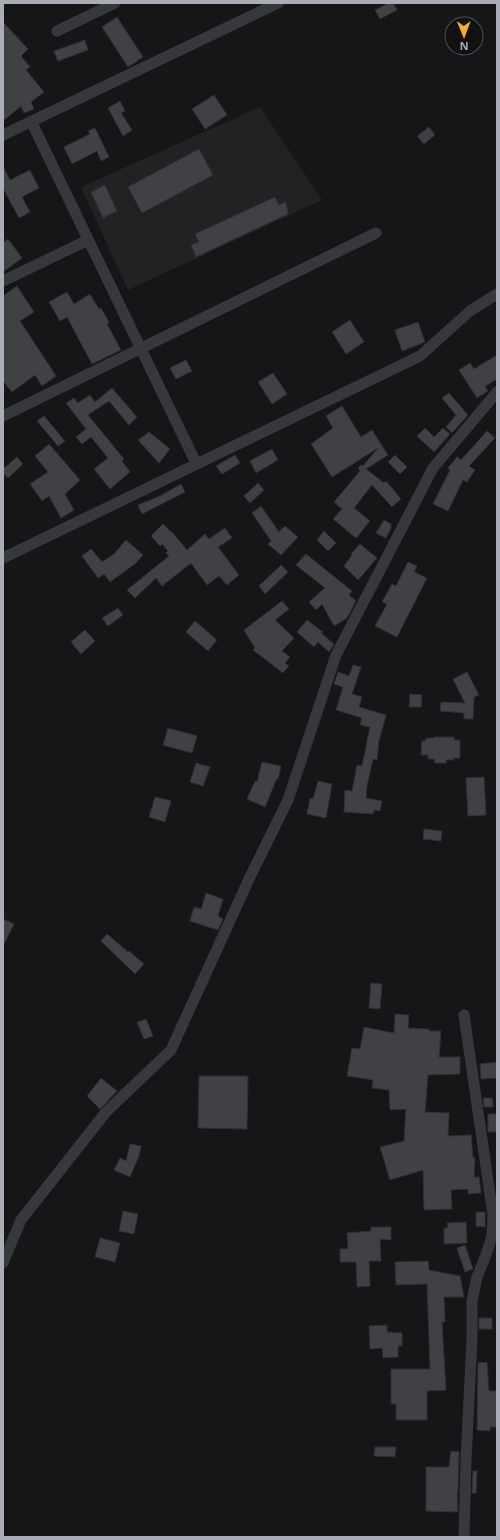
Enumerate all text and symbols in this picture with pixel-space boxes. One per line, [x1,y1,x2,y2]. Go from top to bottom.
north arrow [444,16,484,56]
text: N [460,39,469,54]

